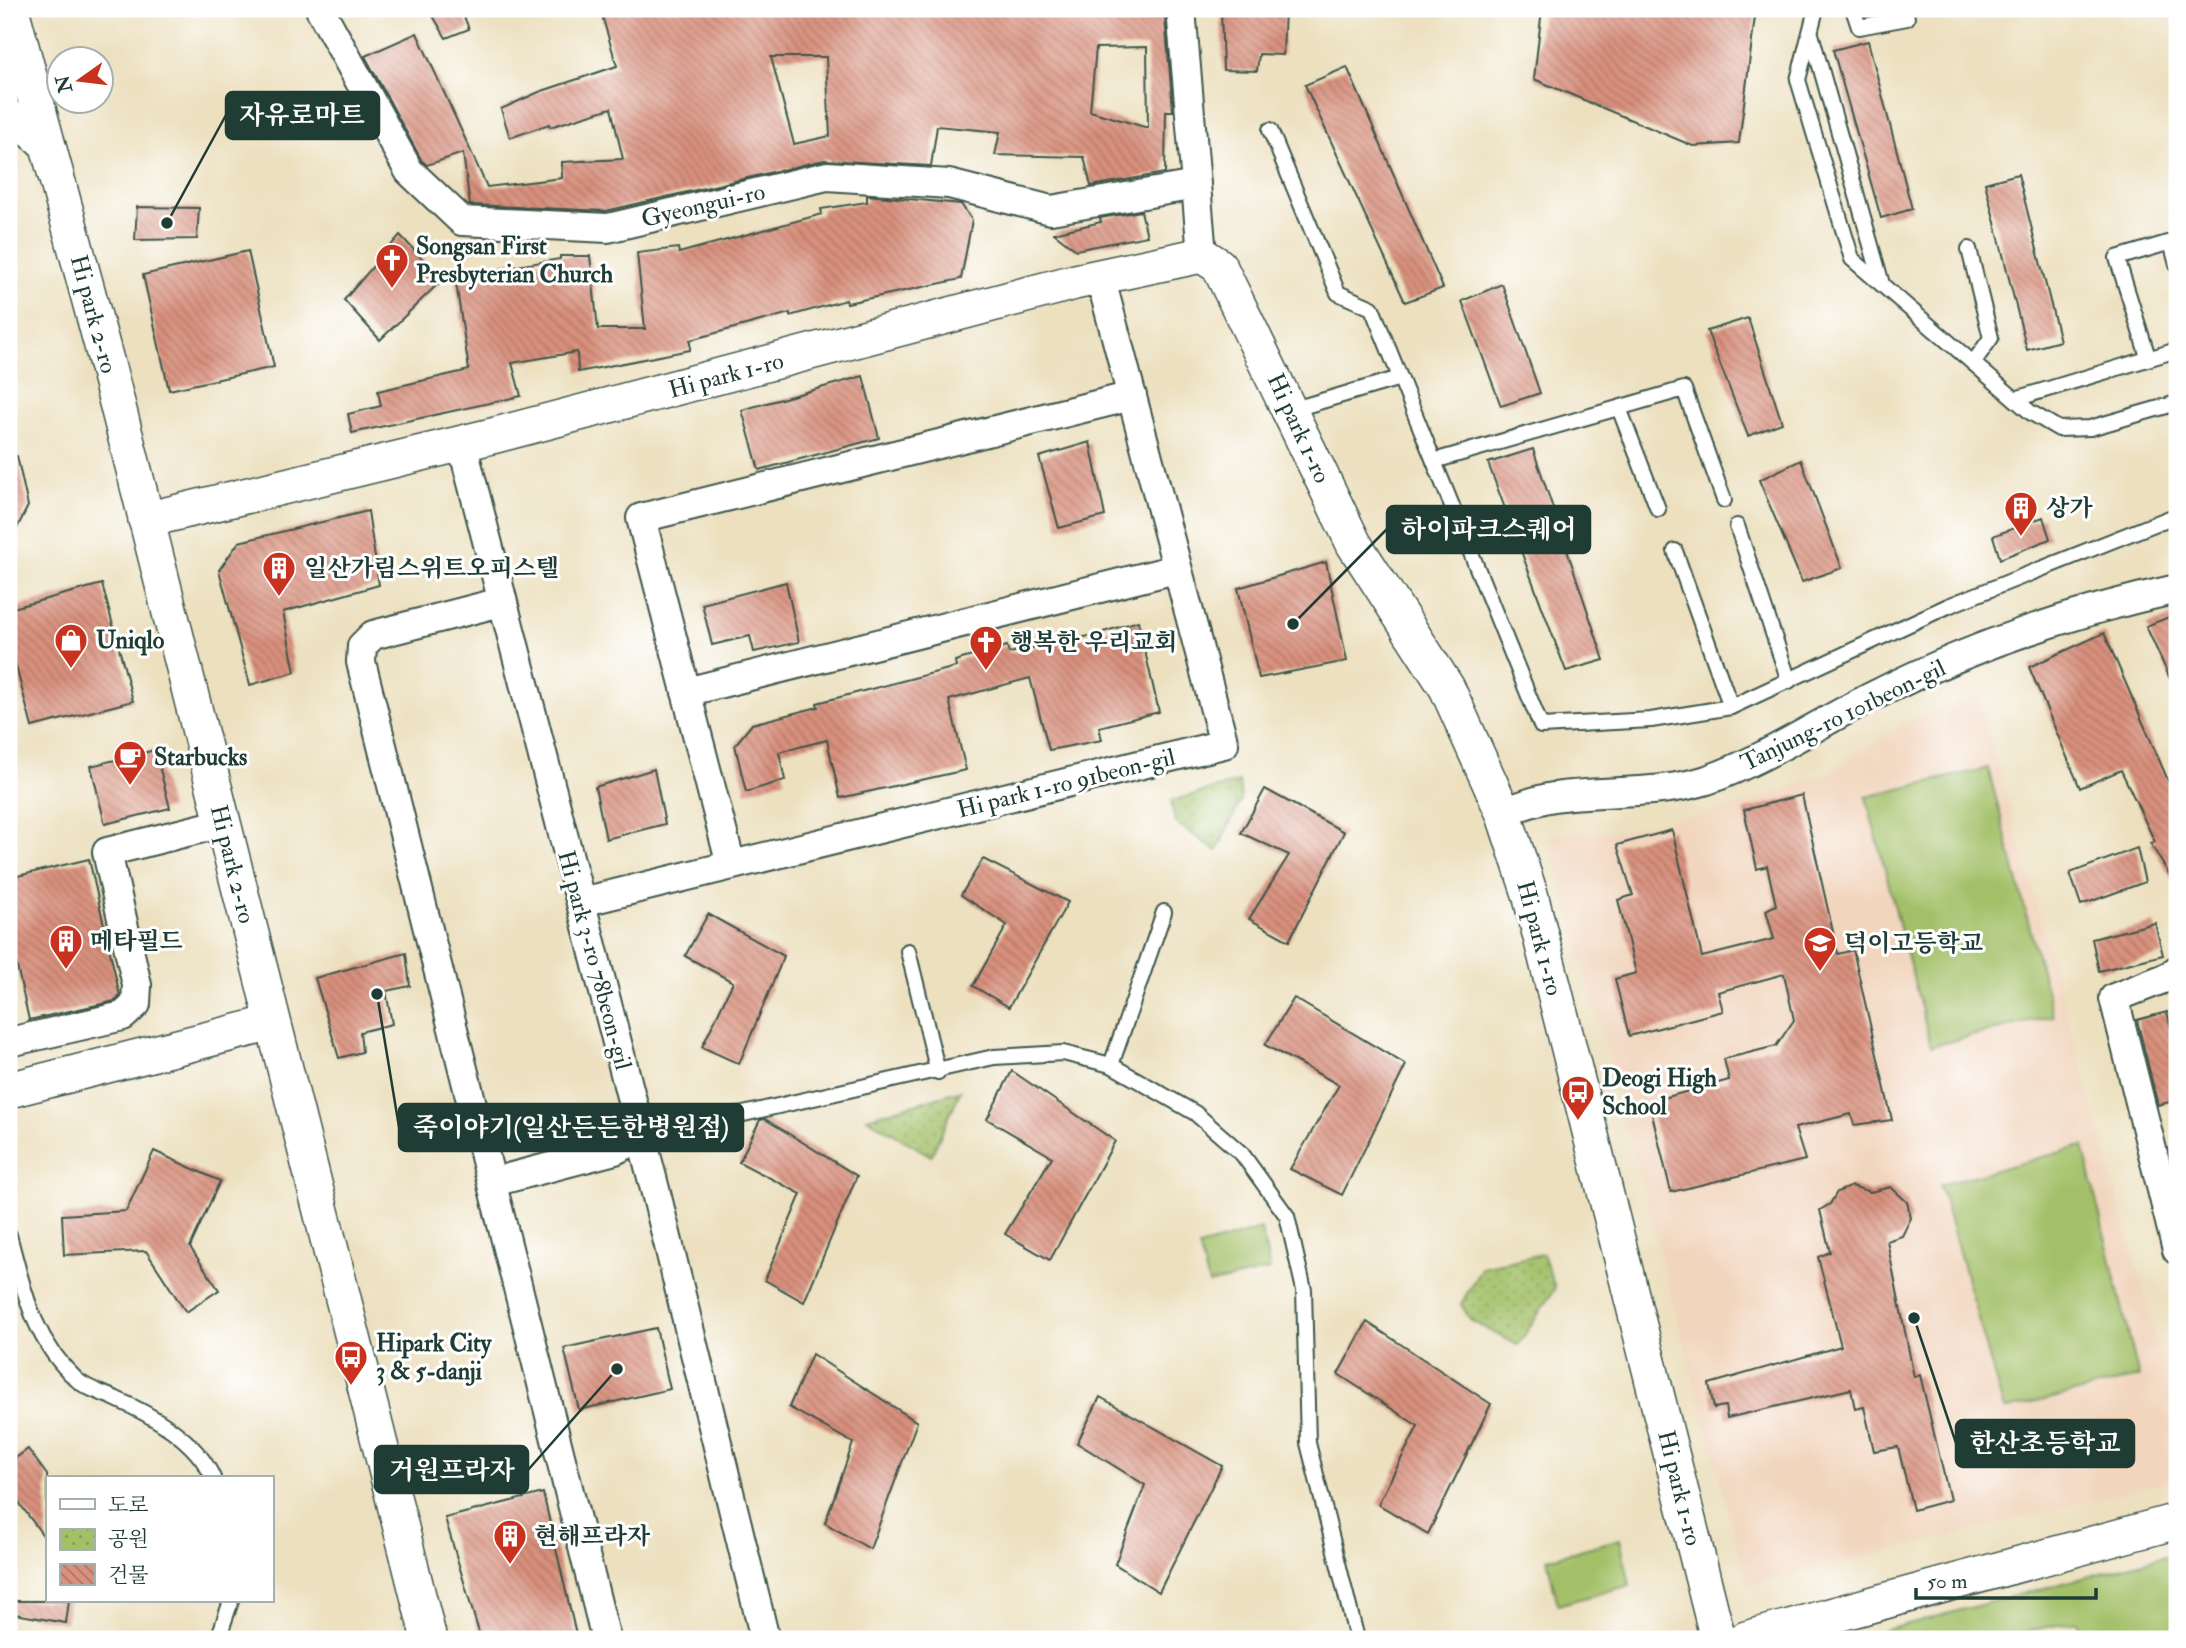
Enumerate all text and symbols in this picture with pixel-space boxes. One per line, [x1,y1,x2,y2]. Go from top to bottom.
north arrow [46,46,116,116]
text: N [51,72,78,96]
callout: 자유로마트 [226,92,379,139]
text: 자유로마트 [239,100,365,132]
street label: Gyeongui-ro [638,176,768,235]
place label: Songsan First Presbyterian Church [416,231,614,290]
church icon: Songsan First Presbyterian Church [373,241,411,290]
street label: Hi park 2-ro [63,252,124,377]
street label: Hi park 1-ro [665,345,787,406]
street label: Hi park 1-ro [1260,368,1337,488]
building icon: 상가 [2002,489,2040,538]
place label: 상가 [2046,493,2093,524]
callout: 하이파크스퀘어 [1387,506,1590,553]
text: 하이파크스퀘어 [1401,514,1577,546]
building icon: 일산가림스위트오피스텔 [260,549,298,598]
place label: 일산가림스위트오피스텔 [304,553,559,584]
shop icon: Uniqlo [52,621,90,670]
church icon: 행복한 우리교회 [967,623,1005,672]
place label: Uniqlo [96,625,165,656]
place label: 행복한 우리교회 [1010,627,1177,658]
street label: Tanjung-ro 101beon-gil [1736,652,1951,779]
cafe icon: Starbucks [111,738,149,787]
street label: Hi park 1-ro 91beon-gil [954,741,1178,826]
place label: Starbucks [154,742,247,773]
street label: Hi park 2-ro [203,802,262,927]
street label: Hi park 3-ro 78beon-gil [550,847,639,1073]
street label: Hi park 1-ro [1509,877,1570,999]
building icon: 메타필드 [47,922,85,971]
school or university icon: 덕이고등학교 [1801,924,1839,973]
place label: 메타필드 [90,926,183,957]
place label: 덕이고등학교 [1844,928,1983,959]
place label: Deogi High School [1602,1063,1717,1122]
bus stop icon: Deogi High School [1559,1073,1597,1122]
callout: 죽이야기(일산든든한병원점) [399,1104,743,1151]
text: 죽이야기(일산든든한병원점) [413,1112,729,1144]
place label: Hipark City 3 & 5-danji [376,1328,493,1387]
bus stop icon: Hipark City 3 & 5-danji [332,1338,370,1387]
callout: 한산초등학교 [1956,1420,2134,1467]
street label: Hi park 1-ro [1650,1427,1709,1549]
text: 한산초등학교 [1970,1428,2120,1460]
callout: 거원프라자 [375,1446,528,1493]
text: 거원프라자 [389,1455,516,1487]
legend [46,1476,273,1602]
text: 도로 [108,1492,149,1519]
building icon: 현해프라자 [491,1517,529,1566]
place label: 현해프라자 [534,1521,651,1552]
text: 공원 [108,1526,149,1553]
scale bar [1916,1557,2097,1601]
text: 건물 [108,1562,149,1589]
text: 50 m [1927,1568,1968,1595]

